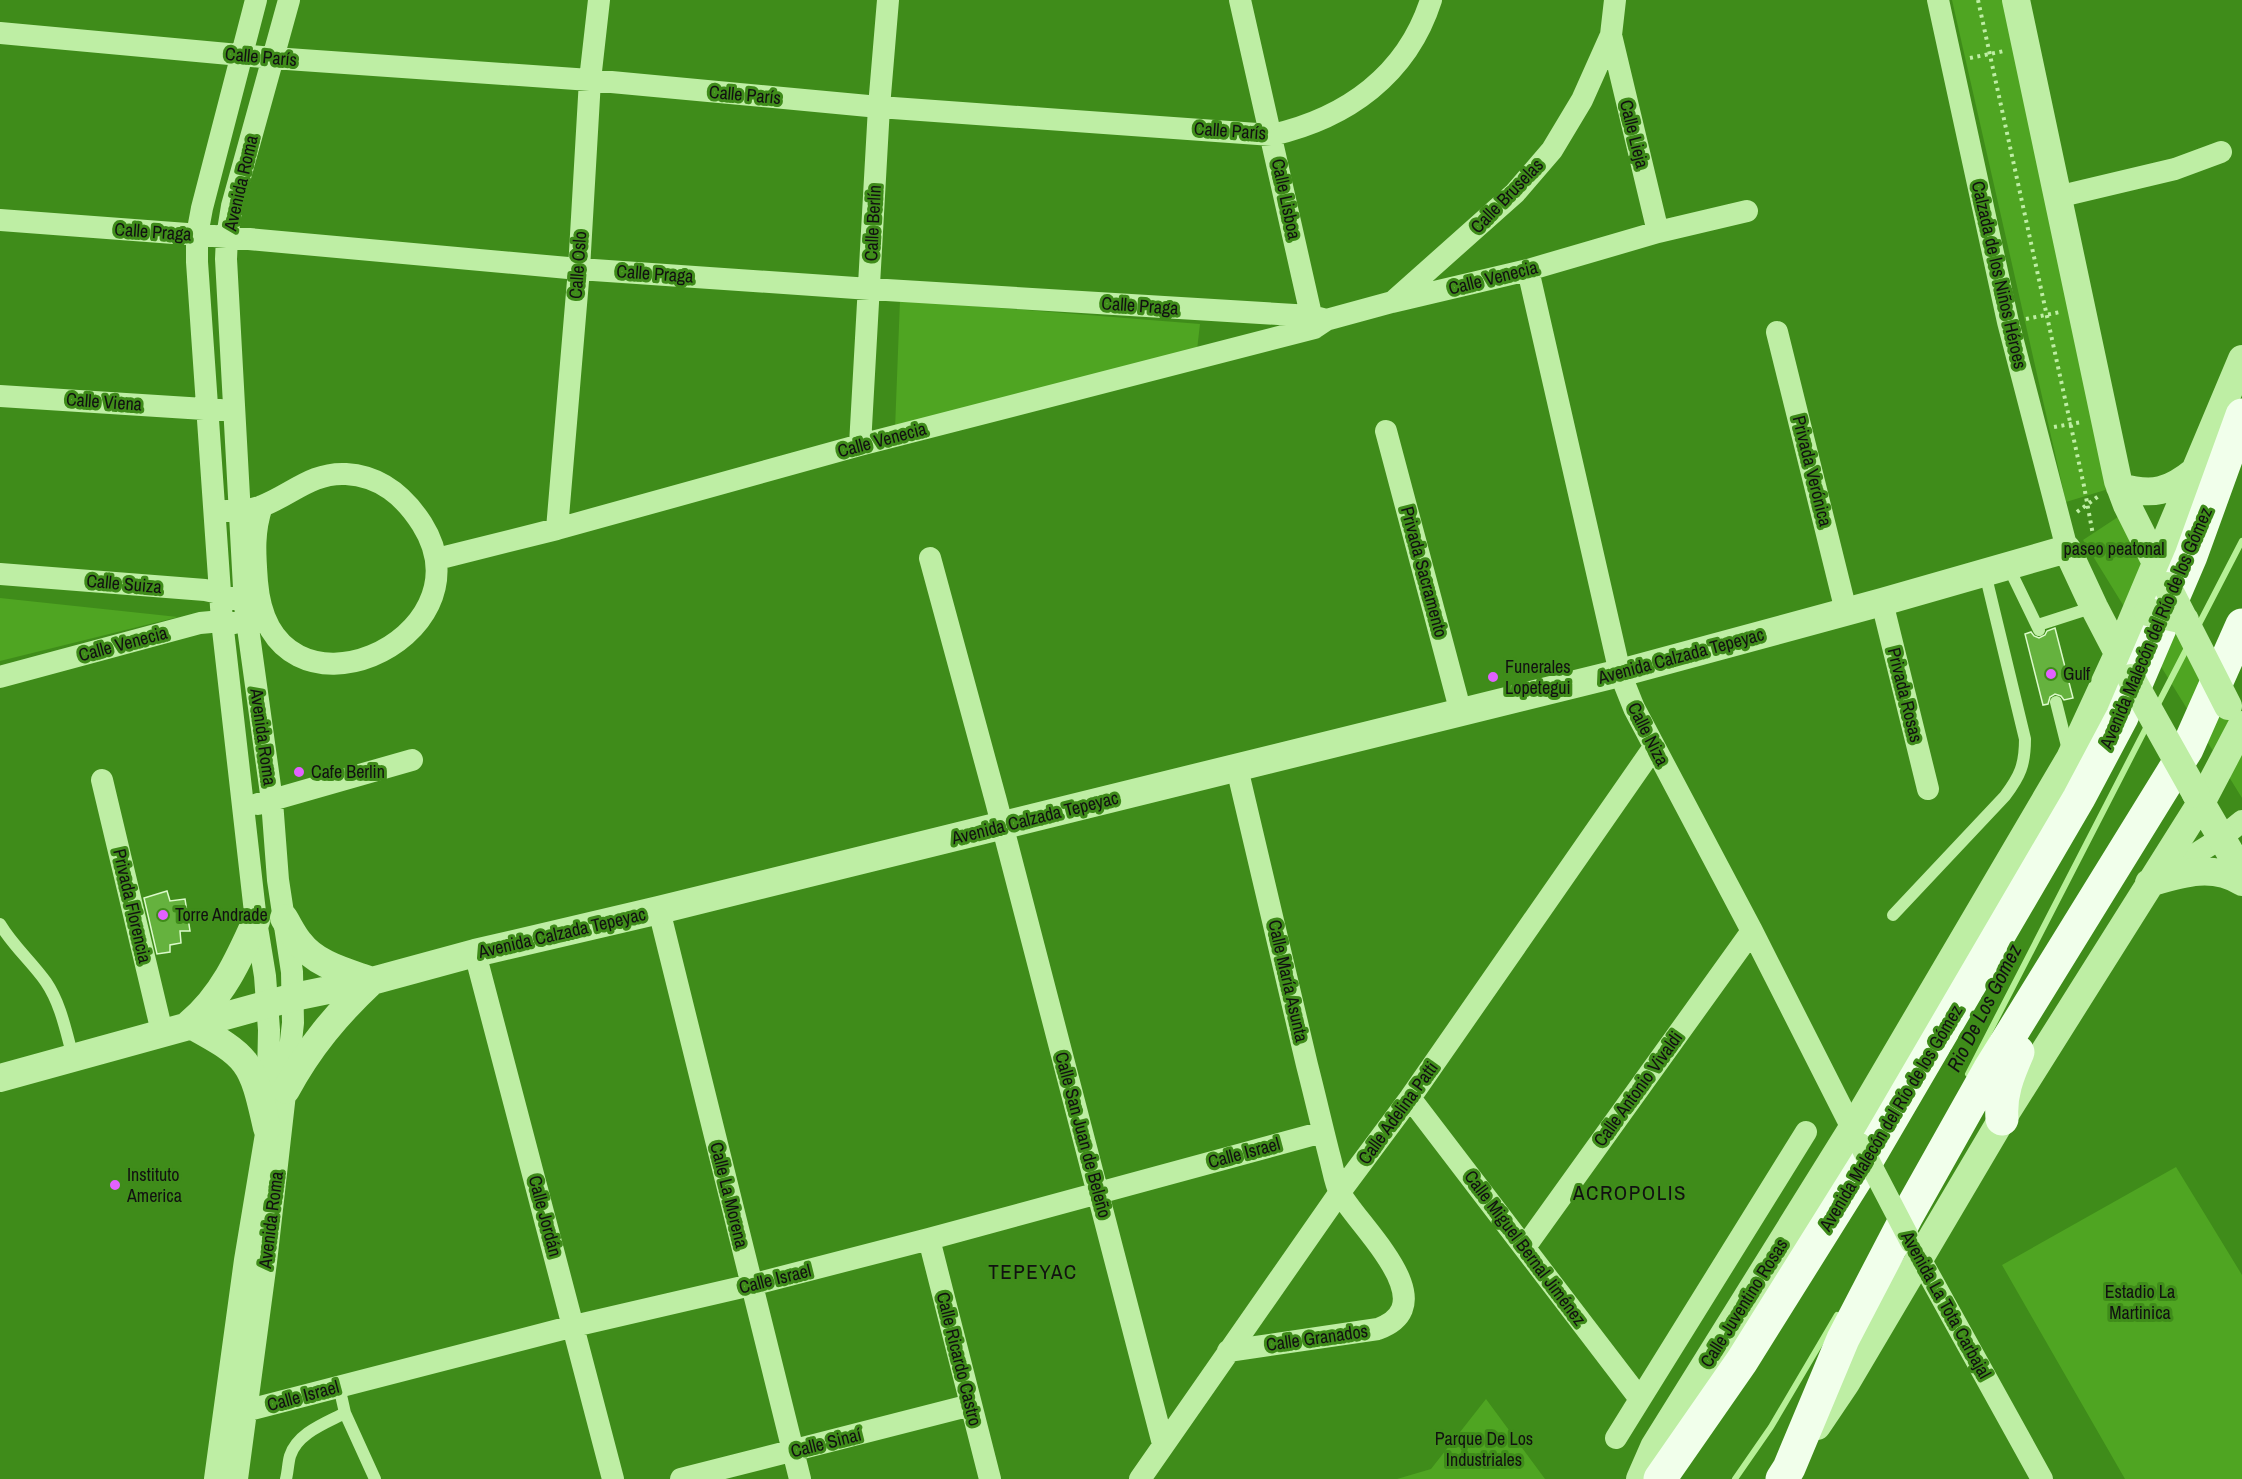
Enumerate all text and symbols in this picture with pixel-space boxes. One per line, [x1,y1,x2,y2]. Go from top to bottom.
street label: Calle París [224,41,298,72]
street label: Calle París [708,79,782,110]
street label: Calle Lieja [1614,97,1655,171]
street label: Calle París [1193,116,1267,145]
street label: Avenida Roma [217,133,264,234]
street label: Calle Bruselas [1465,153,1549,239]
street label: Calle Lisboa [1266,156,1307,242]
street label: Calzada de los Niños Héroes [1966,179,2033,371]
street label: Calle Berlín [858,184,887,262]
street label: Calle Praga [114,216,192,247]
street label: Calle Oslo [563,230,592,300]
street label: Calle Venecia [1446,254,1540,301]
street label: Calle Praga [616,258,694,289]
street label: Calle Praga [1101,290,1179,321]
street label: Calle Viena [65,386,143,417]
street label: Privada Verónica [1787,413,1838,529]
street label: Calle Venecia [835,416,929,463]
street label: Avenida Malecón del Río de los Gómez [2093,503,2218,753]
street label: Privada Sacramento [1395,504,1454,640]
park label: paseo peatonal [2064,536,2164,561]
street label: Calle Suiza [85,568,163,599]
street label: Calle Venecia [76,620,170,667]
street label: Avenida Calzada Tepeyac [1594,621,1767,690]
street label: Privada Rosas [1882,645,1929,745]
place label: Funerales Lopetegui [1505,654,1571,700]
place label: Gulf [2063,661,2091,686]
marker: Gulf [2044,667,2058,681]
marker: Funerales Lopetegui [1486,670,1500,684]
street label: Avenida Roma [244,686,283,787]
street label: Calle Niza [1622,698,1675,770]
place label: Cafe Berlin [311,759,385,784]
marker: Cafe Berlin [292,765,306,779]
street label: Avenida Calzada Tepeyac [948,785,1121,851]
street label: Privada Florencia [107,846,158,965]
street label: Avenida Calzada Tepeyac [475,901,648,964]
place label: Torre Andrade [175,902,268,927]
marker: Torre Andrade [156,908,170,922]
street label: Calle María Asunta [1262,917,1315,1044]
water label: Rio De Los Gomez [1940,939,2028,1076]
street label: Avenida Malecón del Río de los Gómez [1812,1000,1968,1236]
street label: Calle Antonio Vivaldi [1587,1026,1688,1151]
street label: Calle San Juan de Beleño [1049,1049,1118,1221]
street label: Calle Adelina Patti [1352,1056,1443,1169]
street label: Calle Israel [1205,1131,1283,1174]
street label: Calle La Morena [704,1139,755,1250]
place label: Instituto America [126,1162,182,1208]
street label: Calle Miguel Bernal Jiménez [1459,1165,1592,1331]
street label: Avenida Roma [252,1170,289,1271]
street label: Calle Jordán [523,1173,568,1259]
marker: Instituto America [108,1178,122,1192]
district label: ACROPOLIS [1572,1178,1687,1207]
street label: Avenida La Tota Carbajal [1895,1226,1997,1383]
street label: Calle Juventino Rosas [1694,1233,1793,1372]
street label: Calle Israel [736,1257,814,1300]
district label: TEPEYAC [988,1257,1078,1286]
park label: Estadio La Martinica [2105,1279,2175,1325]
street label: Calle Ricardo Castro [931,1289,988,1428]
street label: Calle Granados [1264,1318,1369,1357]
street label: Calle Israel [264,1374,342,1417]
street label: Calle Sinaí [788,1421,865,1463]
park label: Parque De Los Industriales [1435,1426,1533,1472]

